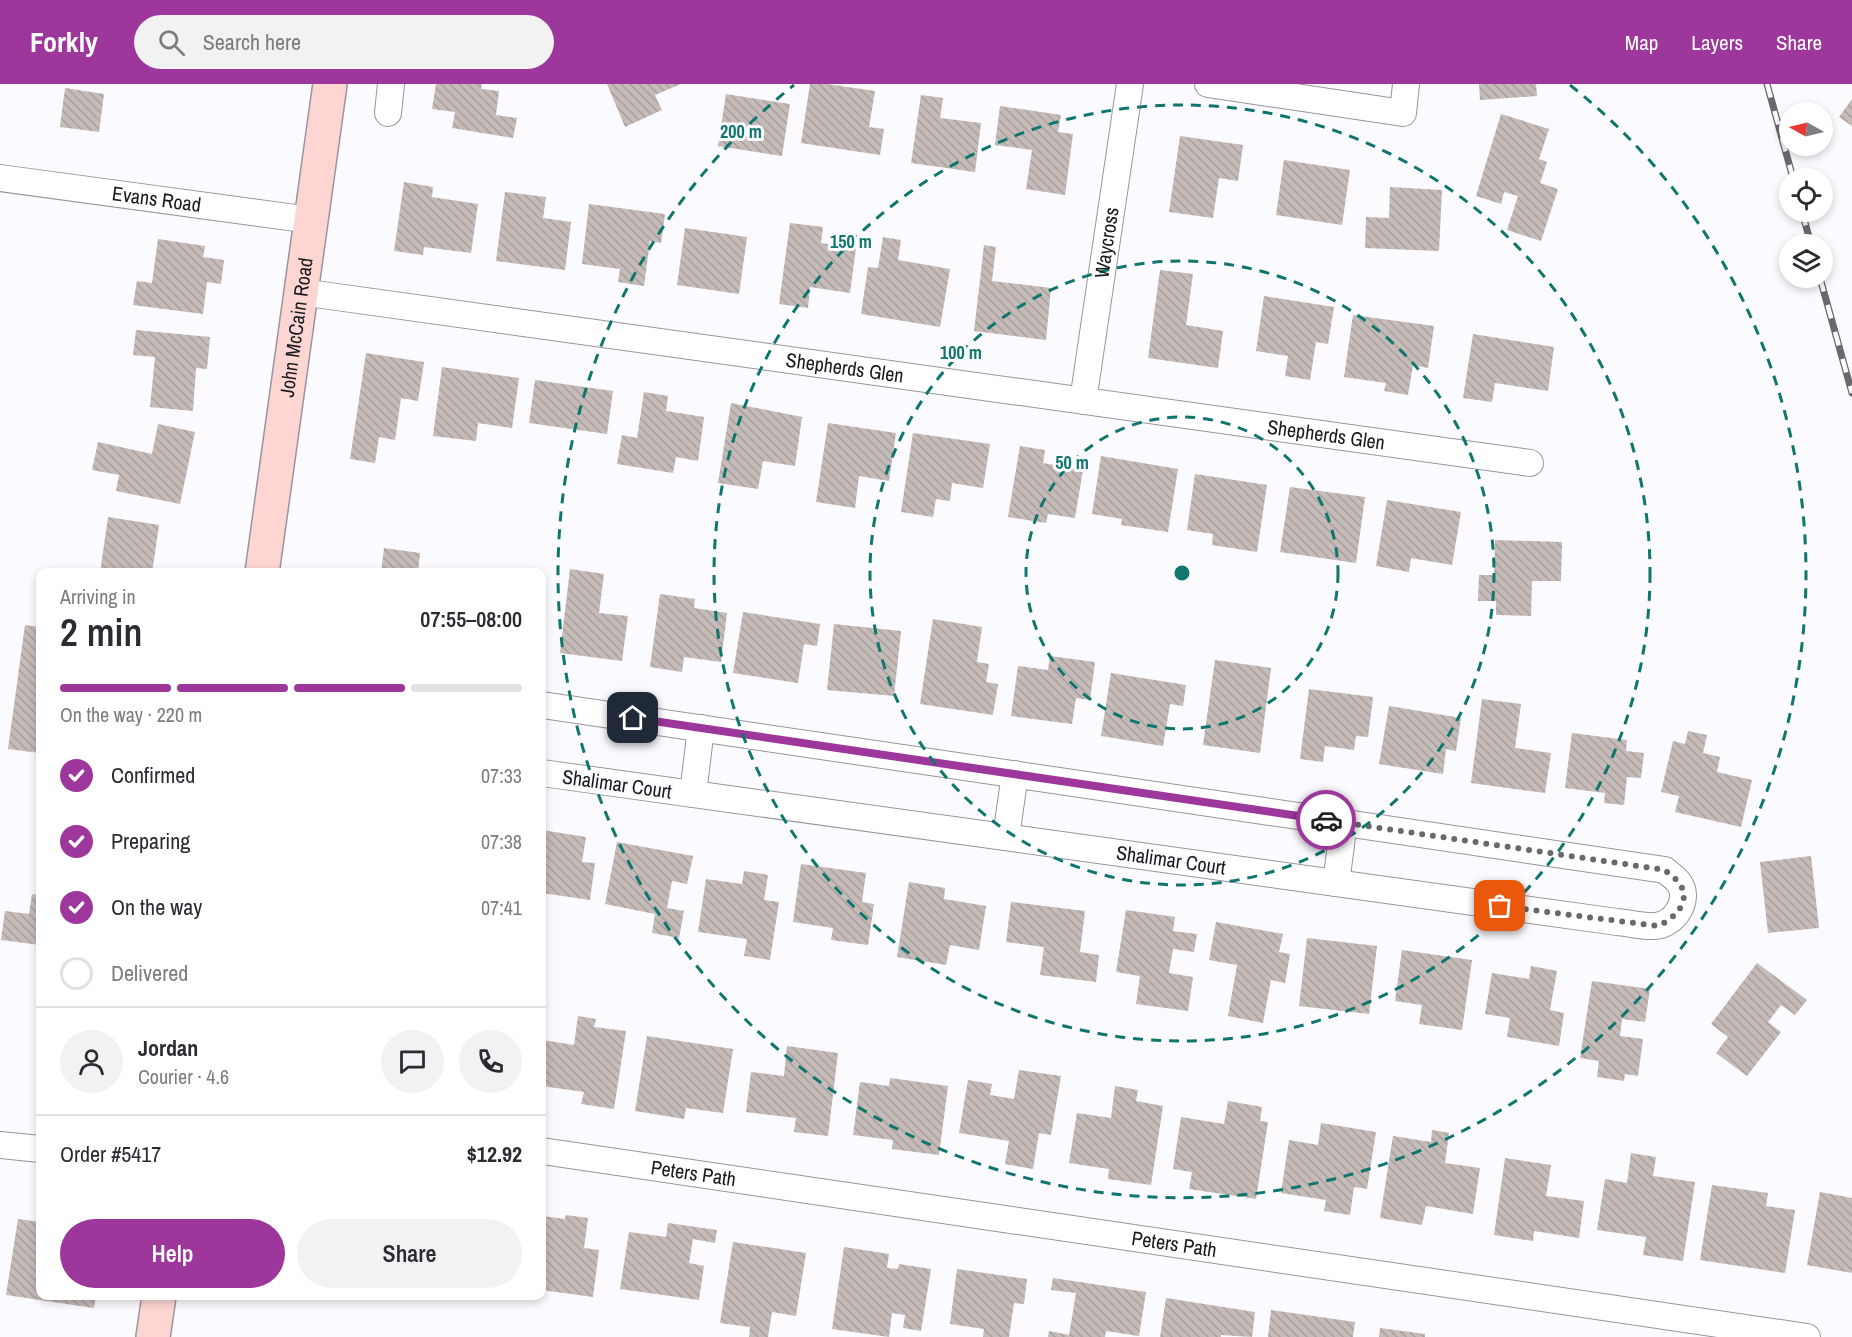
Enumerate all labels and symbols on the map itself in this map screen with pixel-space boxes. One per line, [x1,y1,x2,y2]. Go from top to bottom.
north arrow [1779,102,1833,156]
text: 200 m [720,119,762,144]
street label: Evans Road [111,179,203,218]
street label: Waycross [1087,205,1125,280]
text: 150 m [830,229,872,254]
street label: John McCain Road [273,256,319,399]
text: 100 m [940,340,982,365]
street label: Shepherds Glen [784,346,905,389]
street label: Shepherds Glen [1266,413,1387,456]
text: 50 m [1055,450,1089,475]
centre of rings [1172,563,1192,583]
pin [607,692,658,743]
street label: Shalimar Court [561,762,674,805]
courier [1296,790,1356,850]
street label: Shalimar Court [1115,838,1228,881]
pin [1474,880,1525,931]
street label: Peters Path [649,1153,738,1192]
street label: Peters Path [1130,1224,1219,1263]

